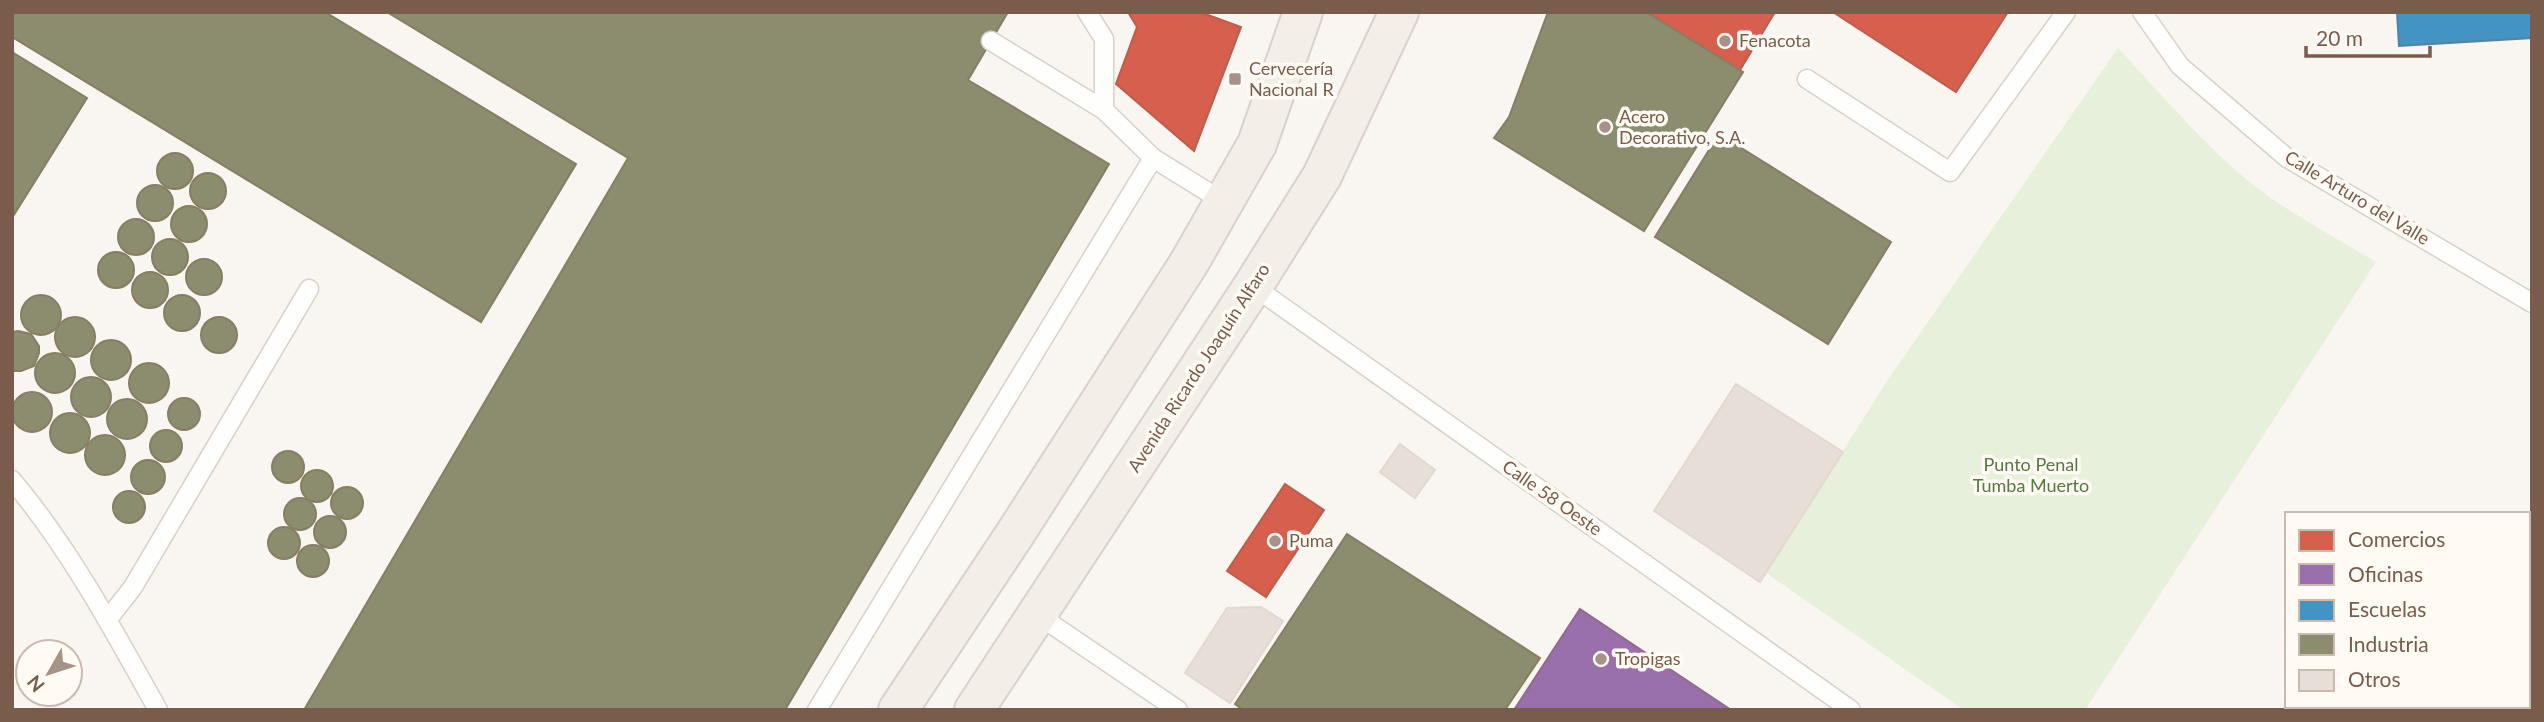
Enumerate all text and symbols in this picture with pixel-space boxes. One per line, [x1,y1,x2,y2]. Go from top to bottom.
scale bar [2306,14,2430,58]
text: 20 m [2316,25,2363,50]
place label: Fenacota [1739,29,1811,51]
marker: Fenacota [1717,33,1733,49]
place label: Cervecería Nacional R [1249,57,1334,100]
marker: Cervecería Nacional R [1227,71,1243,87]
place label: Acero Decorativo, S.A. [1619,105,1745,148]
marker: Acero Decorativo, S.A. [1597,119,1613,135]
street label: Calle Arturo del Valle [2281,145,2434,249]
street label: Avenida Ricardo Joaquín Alfaro [1122,259,1274,476]
park label: Punto Penal Tumba Muerto [1973,453,2089,496]
street label: Calle 58 Oeste [1499,455,1607,540]
legend [2285,512,2530,708]
text: Comercios [2348,526,2445,551]
place label: Puma [1289,529,1334,551]
marker: Puma [1267,533,1283,549]
text: Oficinas [2348,561,2423,586]
text: Escuelas [2348,596,2426,621]
text: Industria [2348,631,2429,656]
north arrow [14,638,84,708]
place label: Tropigas [1615,647,1681,669]
marker: Tropigas [1593,651,1609,667]
text: Otros [2348,666,2401,691]
text: N [22,671,49,697]

